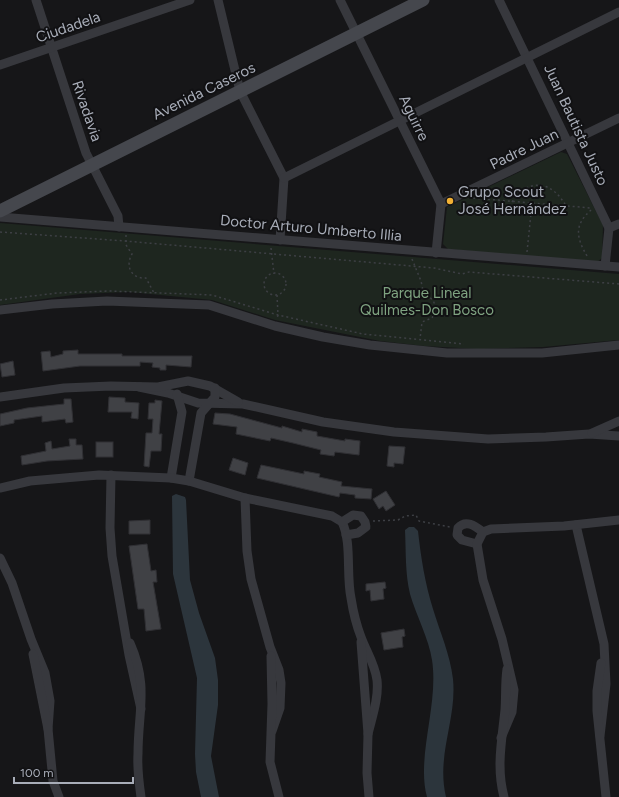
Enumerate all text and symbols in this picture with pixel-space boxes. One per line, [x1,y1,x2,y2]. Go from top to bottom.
street label: Ciudadela [33,8,103,46]
street label: Avenida Caseros [150,58,258,124]
street label: Juan Bautista Justo [540,62,612,189]
street label: Rivadavia [68,78,106,144]
street label: Aguirre [395,92,433,144]
street label: Padre Juan [487,125,561,173]
place label: Grupo Scout José Hernández [458,183,567,218]
marker: Grupo Scout José Hernández [445,196,455,206]
street label: Doctor Arturo Umberto Illia [219,211,403,245]
park label: Parque Lineal Quilmes-Don Bosco [360,284,494,319]
scale bar [14,759,133,785]
text: 100 m [20,766,54,780]

